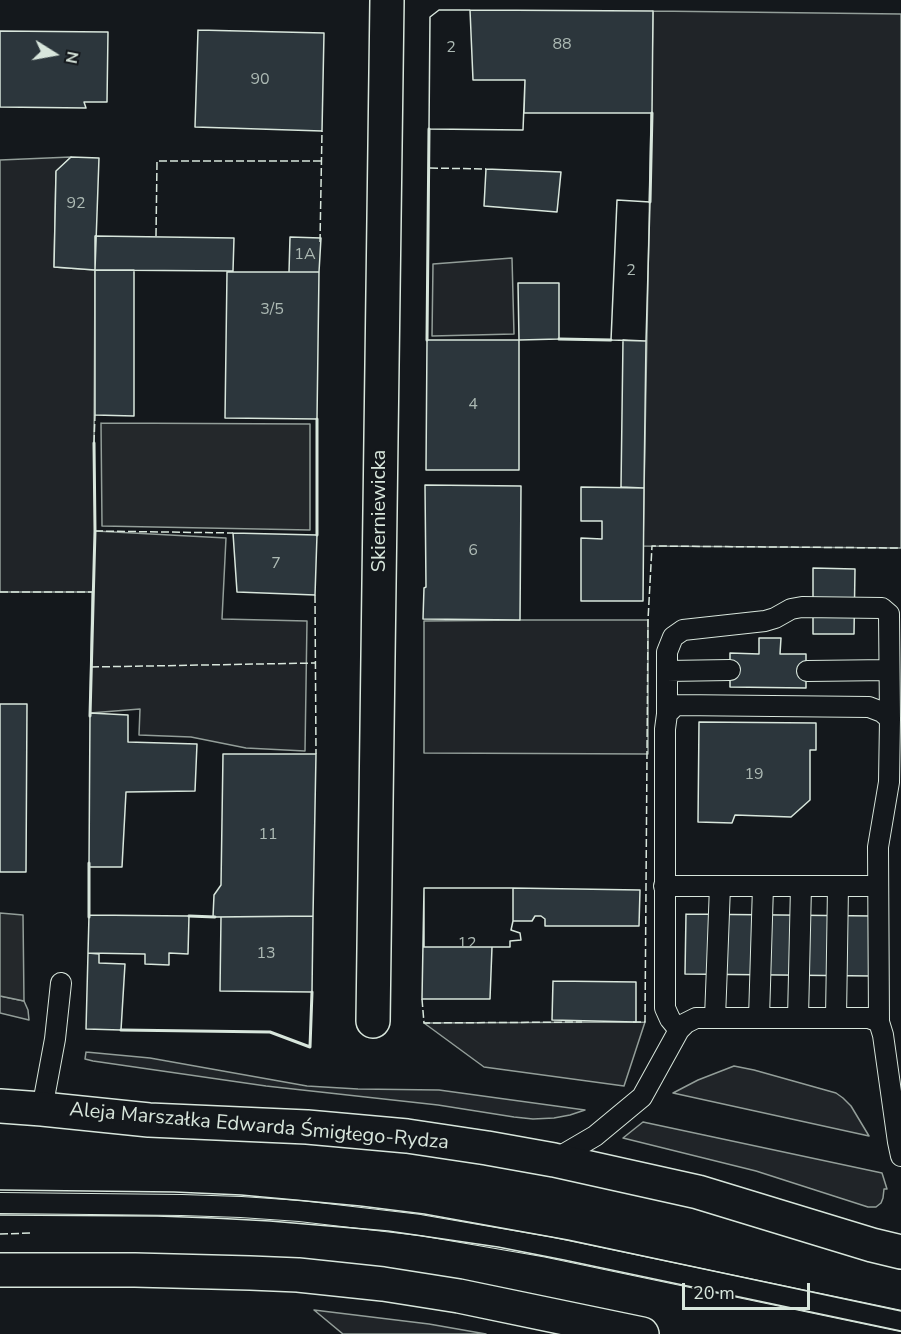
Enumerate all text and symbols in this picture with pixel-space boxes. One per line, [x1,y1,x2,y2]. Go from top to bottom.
north arrow [24,24,84,84]
house number: 88 [552,35,572,55]
house number: 2 [446,38,456,58]
text: N [60,49,84,65]
house number: 90 [250,70,270,90]
house number: 92 [66,194,86,214]
house number: 1A [294,245,316,265]
house number: 2 [626,261,636,281]
house number: 3/5 [260,300,284,320]
house number: 4 [468,395,478,415]
street label: Skierniewicka [368,450,392,572]
house number: 6 [468,541,478,561]
house number: 7 [271,554,281,574]
house number: 19 [744,765,764,785]
house number: 11 [258,825,278,845]
house number: 12 [457,934,477,954]
house number: 13 [256,944,276,964]
street label: Aleja Marszałka Edwarda Śmigłego-Rydza [68,1098,450,1156]
scale bar [685,1271,812,1309]
text: 20 m [693,1281,735,1305]

